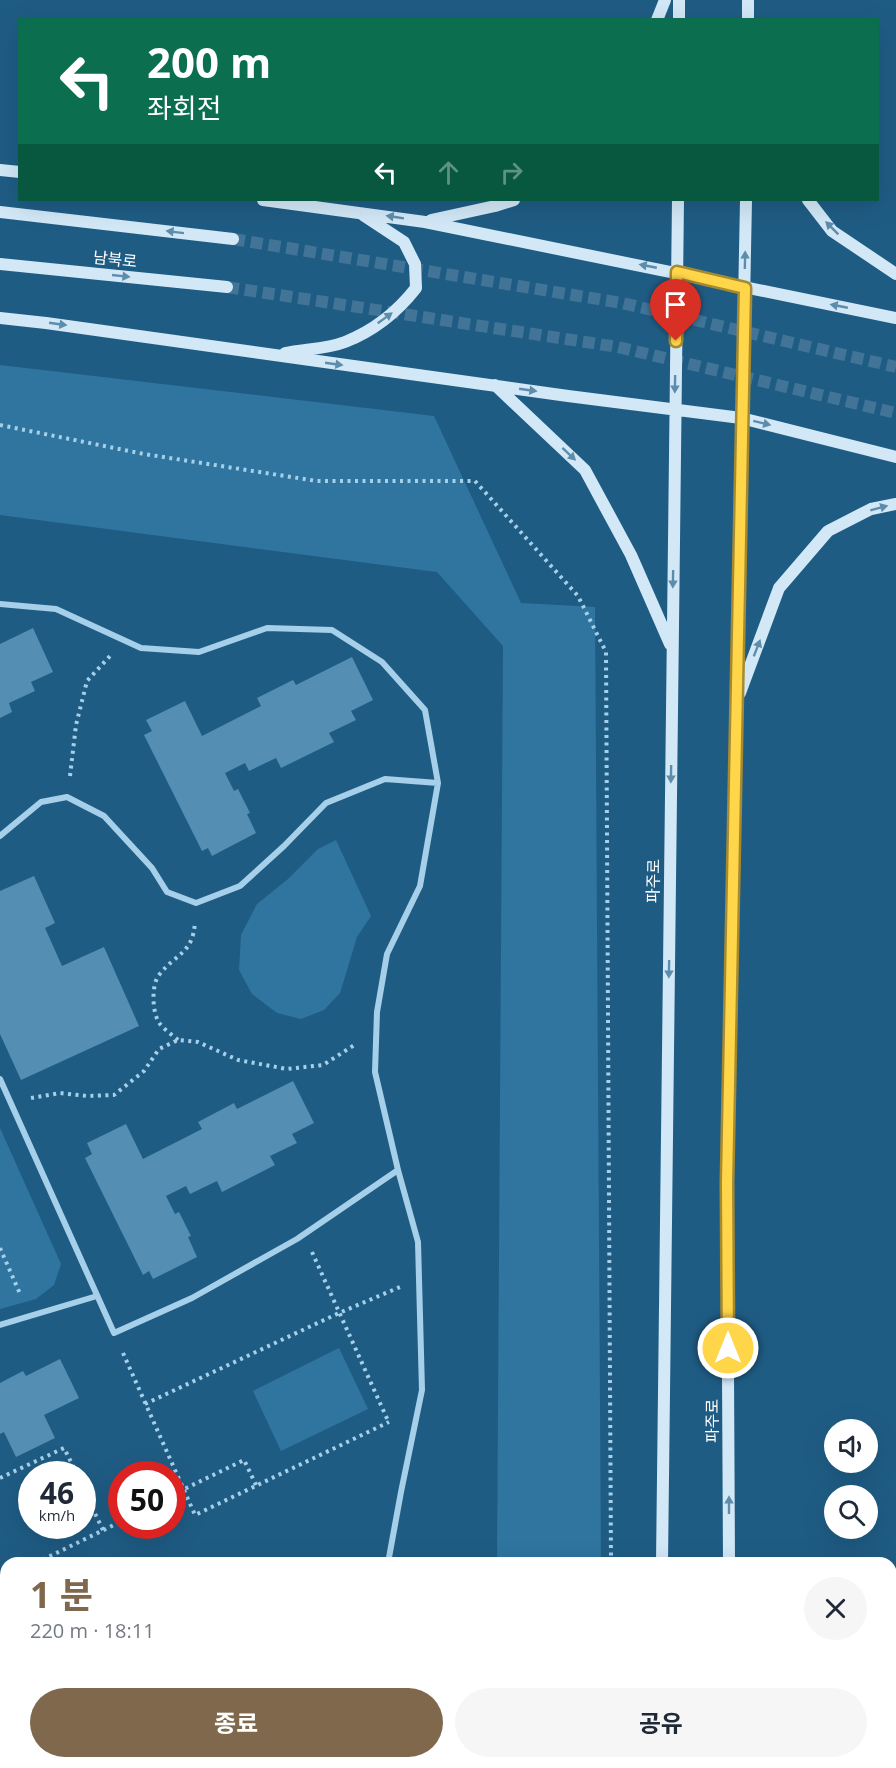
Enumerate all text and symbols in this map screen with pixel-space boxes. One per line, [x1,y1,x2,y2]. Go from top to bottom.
text: 200 m [147,33,271,90]
icon: left [48,42,126,120]
text: 좌회전 [147,89,222,126]
icon: left [369,156,402,189]
icon: ahead [432,156,465,189]
icon: right [495,156,528,189]
one-way arrow [385,212,404,221]
one-way arrow [824,221,839,235]
one-way arrow [165,227,184,237]
street label: 남북로 [92,246,138,272]
one-way arrow [740,250,750,269]
one-way arrow [638,261,657,270]
one-way arrow [111,271,130,281]
pin [650,279,701,341]
icon: arrive [659,288,692,321]
one-way arrow [829,301,848,310]
one-way arrow [377,312,393,324]
one-way arrow [49,320,68,329]
one-way arrow [325,359,344,368]
one-way arrow [670,374,680,393]
one-way arrow [518,385,537,394]
one-way arrow [753,418,771,428]
one-way arrow [561,447,575,461]
one-way arrow [870,502,888,512]
one-way arrow [668,569,678,588]
one-way arrow [753,639,762,657]
one-way arrow [666,764,676,783]
street label: 파주로 [642,858,664,903]
one-way arrow [664,959,674,978]
position arrow [696,1316,760,1380]
street label: 파주로 [701,1399,723,1443]
map controls [824,1419,878,1539]
button: sound [824,1419,878,1473]
speed limit sign: 50 [108,1461,186,1539]
text: 46 [40,1472,74,1513]
button: search [824,1485,878,1539]
one-way arrow [724,1495,734,1514]
text: km/h [39,1505,75,1525]
text: 1 분 [30,1570,93,1619]
button: close [804,1577,867,1640]
text: 220 m · 18:11 [30,1617,155,1644]
button: 종료 [30,1688,443,1757]
button: 공유 [455,1688,867,1757]

